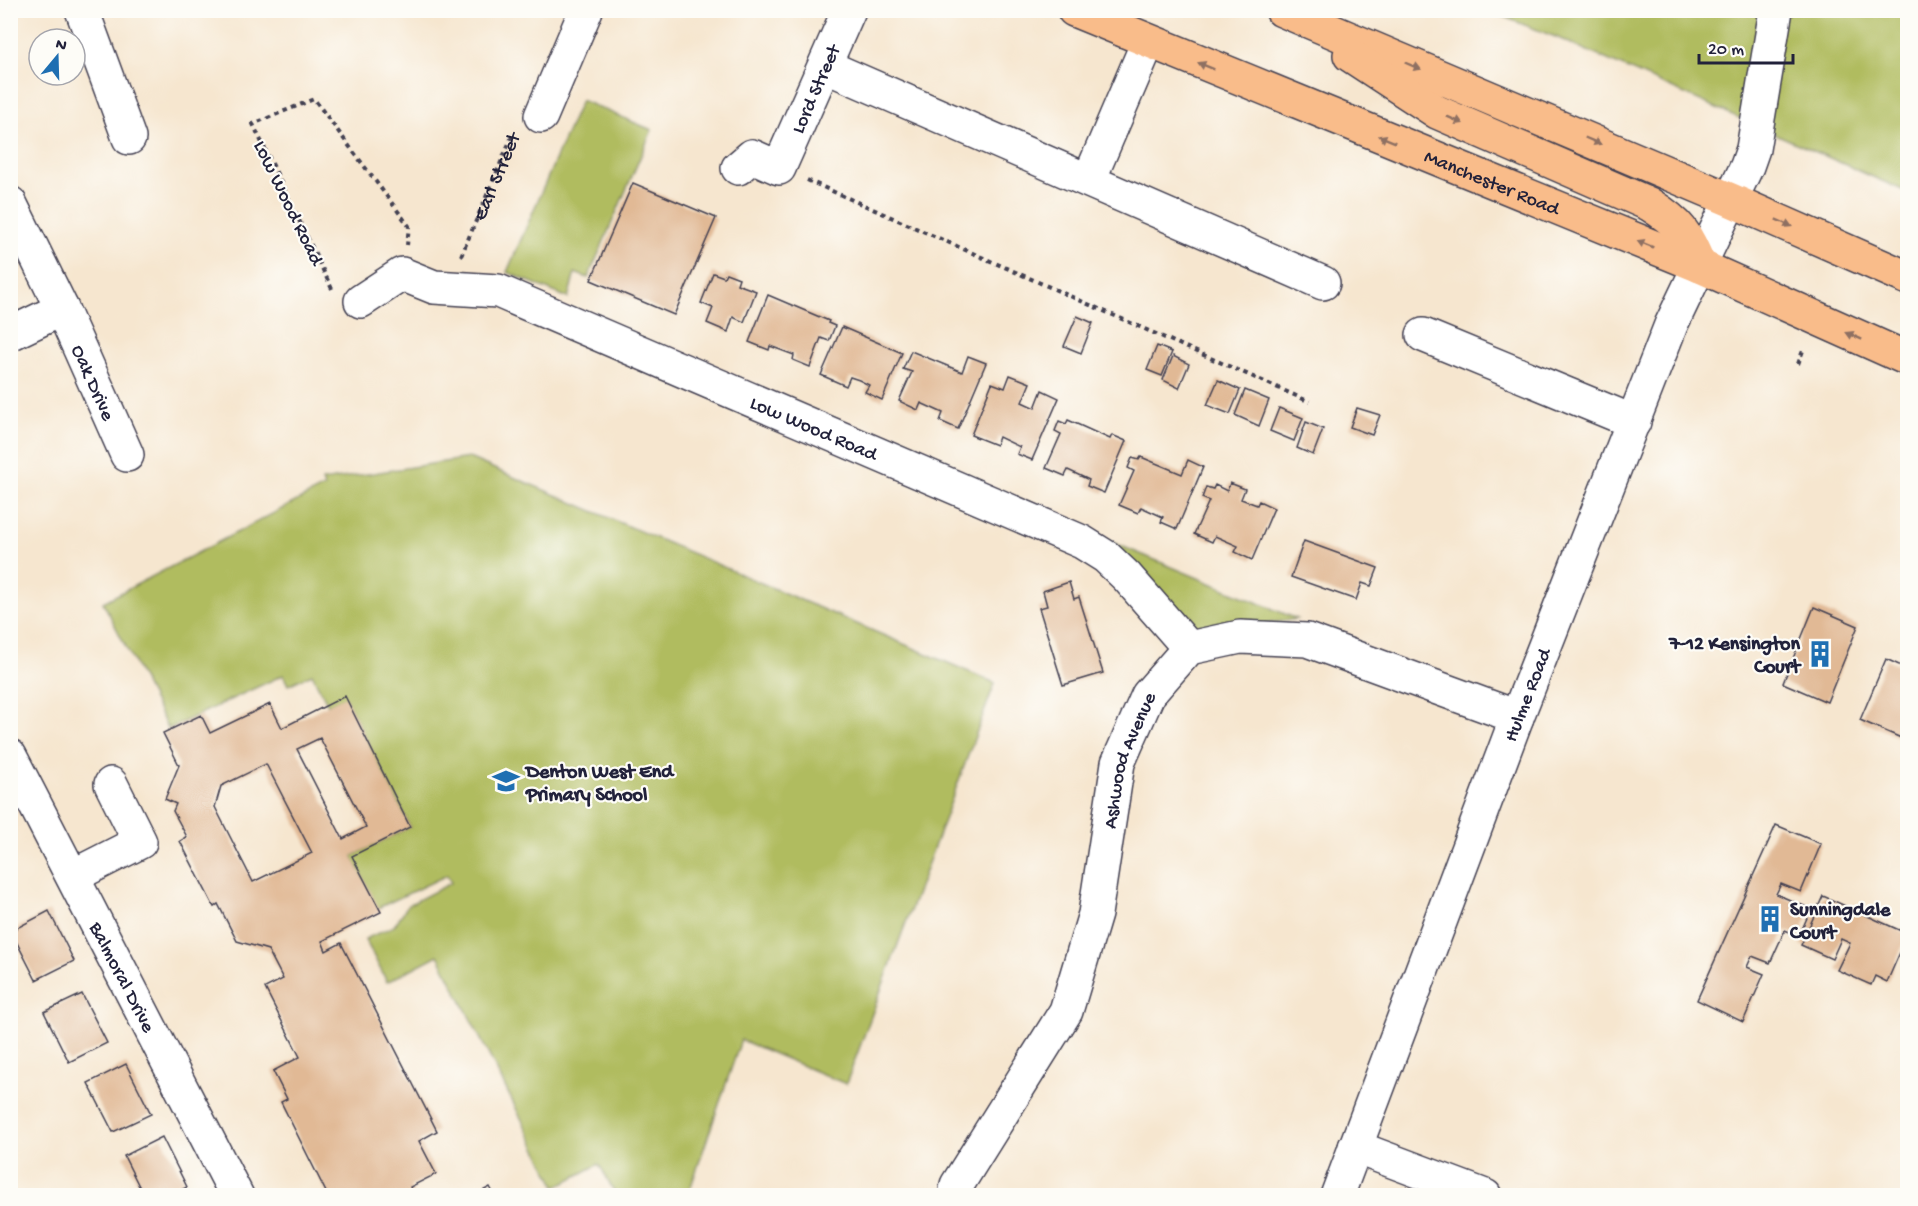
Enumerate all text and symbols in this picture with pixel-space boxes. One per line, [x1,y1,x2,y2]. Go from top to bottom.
north arrow [27,27,87,87]
scale bar [1699,27,1794,65]
text: N [53,35,69,57]
street label: Lord Street [788,40,848,138]
text: 20 m [1708,40,1744,61]
one-way arrow [1197,61,1215,71]
one-way arrow [1404,62,1422,71]
one-way arrow [1446,115,1464,125]
street label: Earl Street [469,128,528,225]
one-way arrow [1378,134,1396,143]
one-way arrow [1584,136,1602,146]
street label: Low Wood Road [247,137,328,272]
street label: Manchester Road [1420,146,1564,223]
one-way arrow [1776,219,1793,228]
one-way arrow [1636,239,1654,249]
one-way arrow [1845,330,1863,340]
street label: Oak Drive [64,342,118,425]
street label: Low Wood Road [746,393,882,468]
place label: 7-12 Kensington Court [1668,634,1802,680]
building icon: 7-12 Kensington Court [1805,639,1835,669]
street label: Hulme Road [1501,644,1559,745]
street label: Ashwood Avenue [1100,689,1163,830]
place label: Denton West End Primary School [524,762,675,808]
school or university icon: Denton West End Primary School [491,766,521,796]
place label: Sunningdale Court [1789,900,1891,946]
building icon: Sunningdale Court [1755,904,1785,934]
street label: Balmoral Drive [82,918,159,1038]

